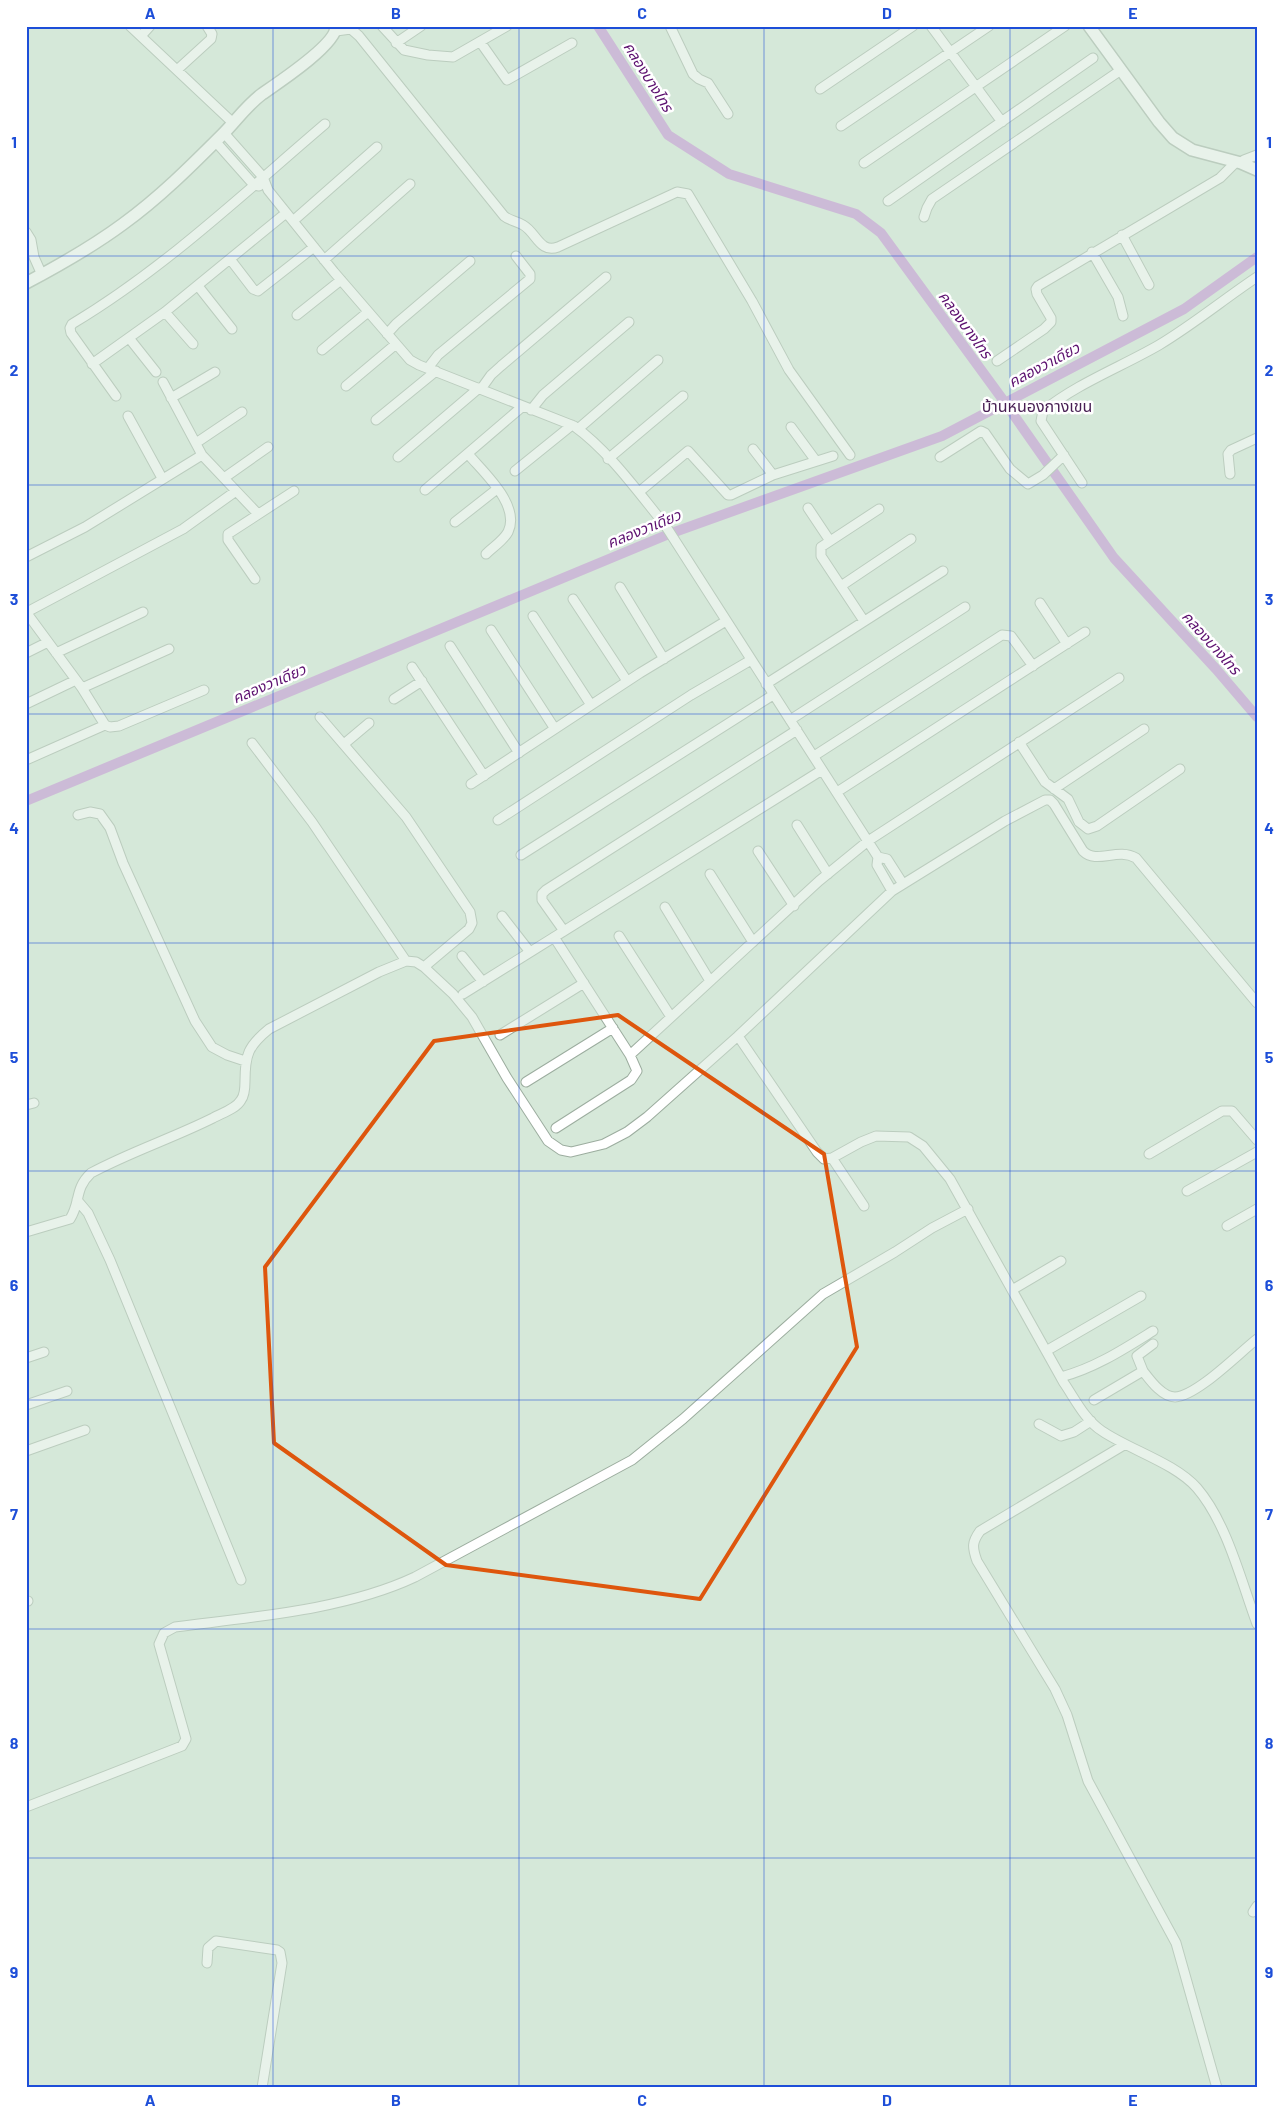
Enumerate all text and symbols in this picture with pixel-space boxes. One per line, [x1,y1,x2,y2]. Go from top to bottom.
text: A [145,3,156,22]
text: B [391,3,401,22]
text: C [637,3,647,22]
text: D [882,3,892,22]
text: E [1128,3,1138,22]
water label: คลองบางไทร [620,38,678,116]
text: 1 [11,132,17,151]
text: 1 [1266,132,1272,151]
water label: คลองบางไทร [935,287,997,363]
water label: คลองวาเดียว [1005,338,1083,390]
text: 2 [10,360,19,379]
text: 2 [1265,360,1274,379]
district label: บ้านหนองกางเขน [982,396,1092,415]
water label: คลองวาเดียว [604,505,684,551]
text: 3 [10,589,18,608]
text: 3 [1265,589,1273,608]
water label: คลองบางไทร [1179,607,1246,679]
water label: คลองวาเดียว [229,659,308,707]
text: 4 [9,818,19,837]
text: 4 [1264,818,1274,837]
text: 5 [10,1047,19,1066]
text: 5 [1265,1047,1274,1066]
text: 6 [10,1275,19,1294]
text: 6 [1265,1275,1274,1294]
text: 7 [10,1504,18,1523]
text: 7 [1265,1504,1273,1523]
text: 8 [10,1733,19,1752]
text: 8 [1265,1733,1274,1752]
text: 9 [10,1962,18,1981]
text: 9 [1265,1962,1273,1981]
text: A [145,2090,156,2109]
text: B [391,2090,401,2109]
text: C [637,2090,647,2109]
text: D [882,2090,892,2109]
text: E [1128,2090,1138,2109]

